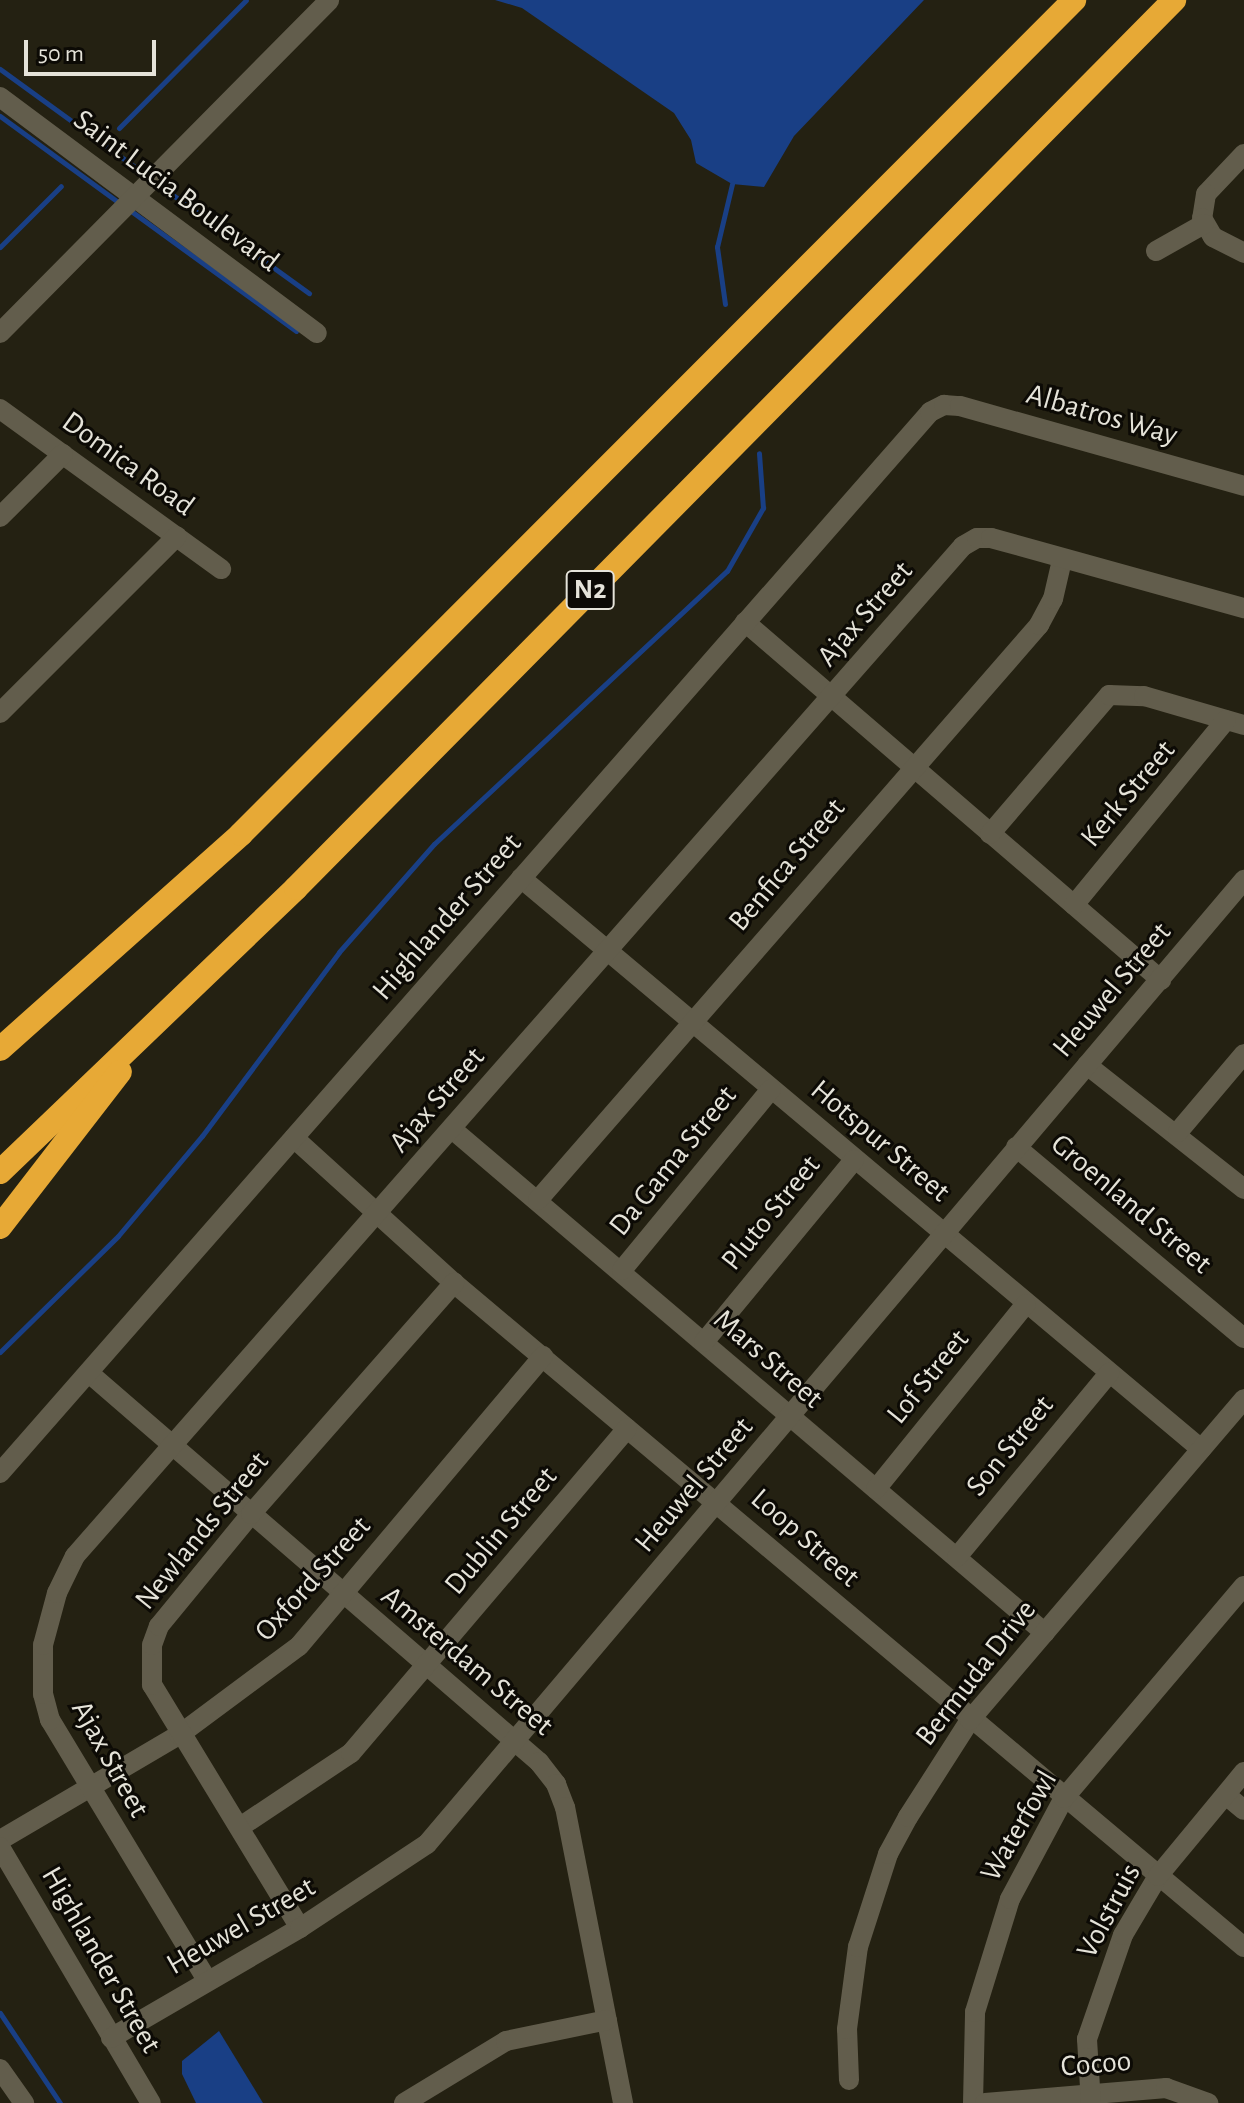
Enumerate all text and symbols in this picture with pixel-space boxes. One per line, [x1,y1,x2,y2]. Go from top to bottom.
scale bar [28,24,160,74]
text: 50 m [38,42,84,66]
street label: Saint Lucia Boulevard [66,102,286,280]
street label: Albatros Way [1022,376,1182,454]
street label: Domica Road [55,404,201,524]
street label: Ajax Street [810,554,920,674]
road number: N2 [564,566,616,614]
street label: Kerk Street [1073,733,1183,855]
street label: Benfica Street [721,791,853,939]
street label: Highlander Street [365,826,529,1008]
street label: Heuwel Street [1045,915,1179,1065]
street label: Ajax Street [382,1040,492,1160]
street label: Hotspur Street [803,1072,957,1210]
street label: Da Gama Street [601,1079,745,1243]
street label: Groenland Street [1043,1126,1219,1282]
street label: Pluto Street [714,1148,828,1278]
street label: Mars Street [706,1302,830,1416]
street label: Lof Street [879,1323,977,1431]
street label: Son Street [959,1388,1061,1504]
street label: Heuwel Street [627,1410,761,1560]
street label: Newlands Street [127,1445,277,1617]
street label: Dublin Street [437,1460,565,1602]
street label: Loop Street [743,1481,867,1595]
street label: Oxford Street [247,1509,379,1649]
street label: Amsterdam Street [374,1579,560,1743]
street label: Bermuda Drive [908,1593,1044,1753]
street label: Ajax Street [63,1694,157,1824]
street label: Waterfowl [973,1764,1065,1888]
street label: Volstruis [1069,1858,1149,1964]
street label: Highlander Street [33,1860,169,2060]
street label: Heuwel Street [160,1869,322,1983]
street label: Cocoo [1059,2043,1133,2085]

